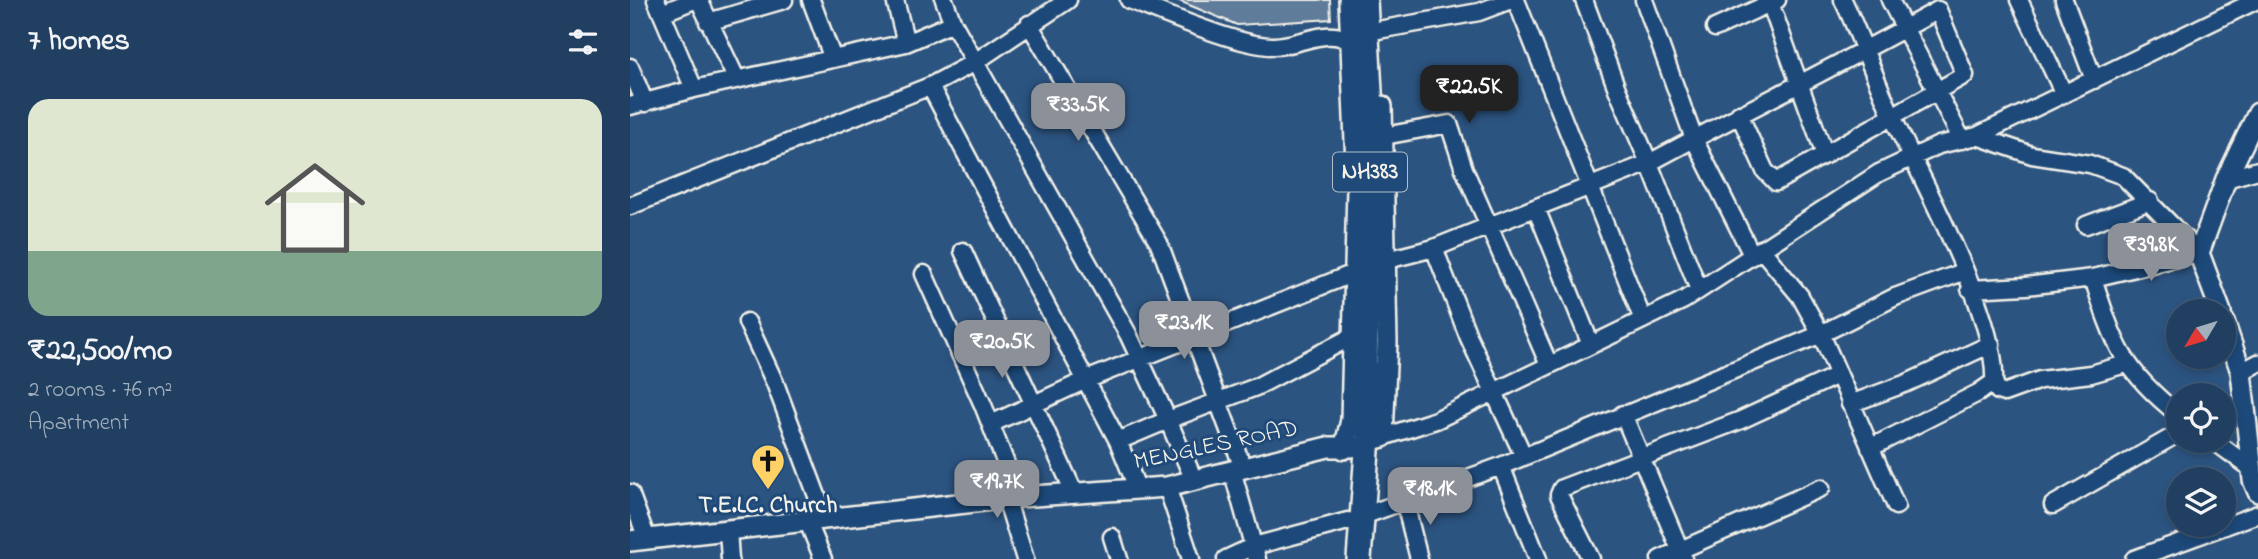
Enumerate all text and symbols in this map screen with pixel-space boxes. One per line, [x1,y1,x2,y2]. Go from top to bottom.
text: 7 homes [28,20,130,64]
icon: filters [564,23,602,61]
pin: ₹22.5K [1412,66,1526,125]
text: ₹22.5K [1436,71,1502,104]
pin: ₹33.5K [1021,83,1135,143]
text: ₹33.5K [1047,89,1109,122]
icon: home [252,145,378,271]
road number: NH383 [1333,153,1407,192]
pin: ₹39.8K [2094,224,2208,283]
text: ₹39.8K [2124,229,2178,262]
north arrow [2166,299,2236,369]
map controls [2166,299,2236,537]
pin: ₹23.1K [1127,302,1241,361]
text: ₹23.1K [1155,307,1213,340]
pin: ₹20.5K [945,320,1059,380]
text: ₹20.5K [970,326,1034,359]
text: ₹22,500/mo [28,330,172,374]
text: 2 rooms · 76 m² [28,374,172,407]
button: locate [2166,383,2236,453]
text: Apartment [28,407,129,440]
street label: MENGLES ROAD [1131,412,1301,480]
church icon: T.E.LC. Church [749,442,787,491]
pin: ₹19.7K [940,461,1054,520]
text: ₹19.7K [970,466,1024,499]
button: layers [2166,467,2236,537]
pin: ₹18.1K [1373,468,1487,527]
text: ₹18.1K [1404,473,1456,506]
place label: T.E.LC. Church [699,489,837,524]

